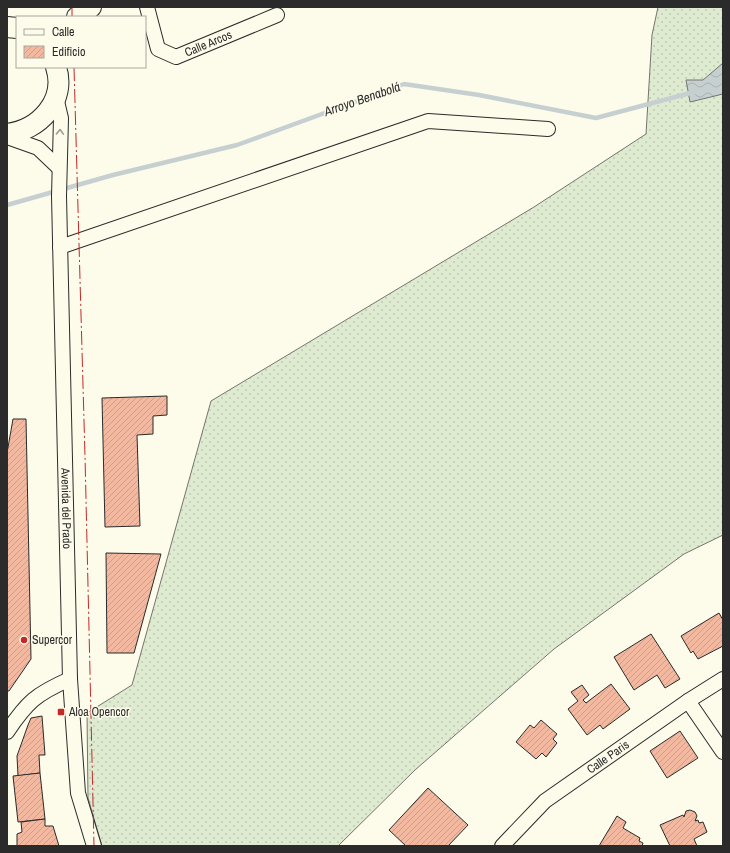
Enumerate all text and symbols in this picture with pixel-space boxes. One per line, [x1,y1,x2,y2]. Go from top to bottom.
legend [16,16,146,68]
text: Calle [52,24,74,40]
street label: Calle Arcos [182,27,234,61]
text: Edificio [52,44,85,60]
water label: Arroyo Benabolá [321,78,402,120]
one-way arrow [56,129,64,135]
street label: Avenida del Prado [57,467,75,549]
place label: Supercor [32,632,73,648]
marker: Supercor [19,635,29,645]
place label: Aloa Opencor [68,704,130,720]
marker: Aloa Opencor [56,707,66,717]
street label: Calle Paris [584,737,632,777]

